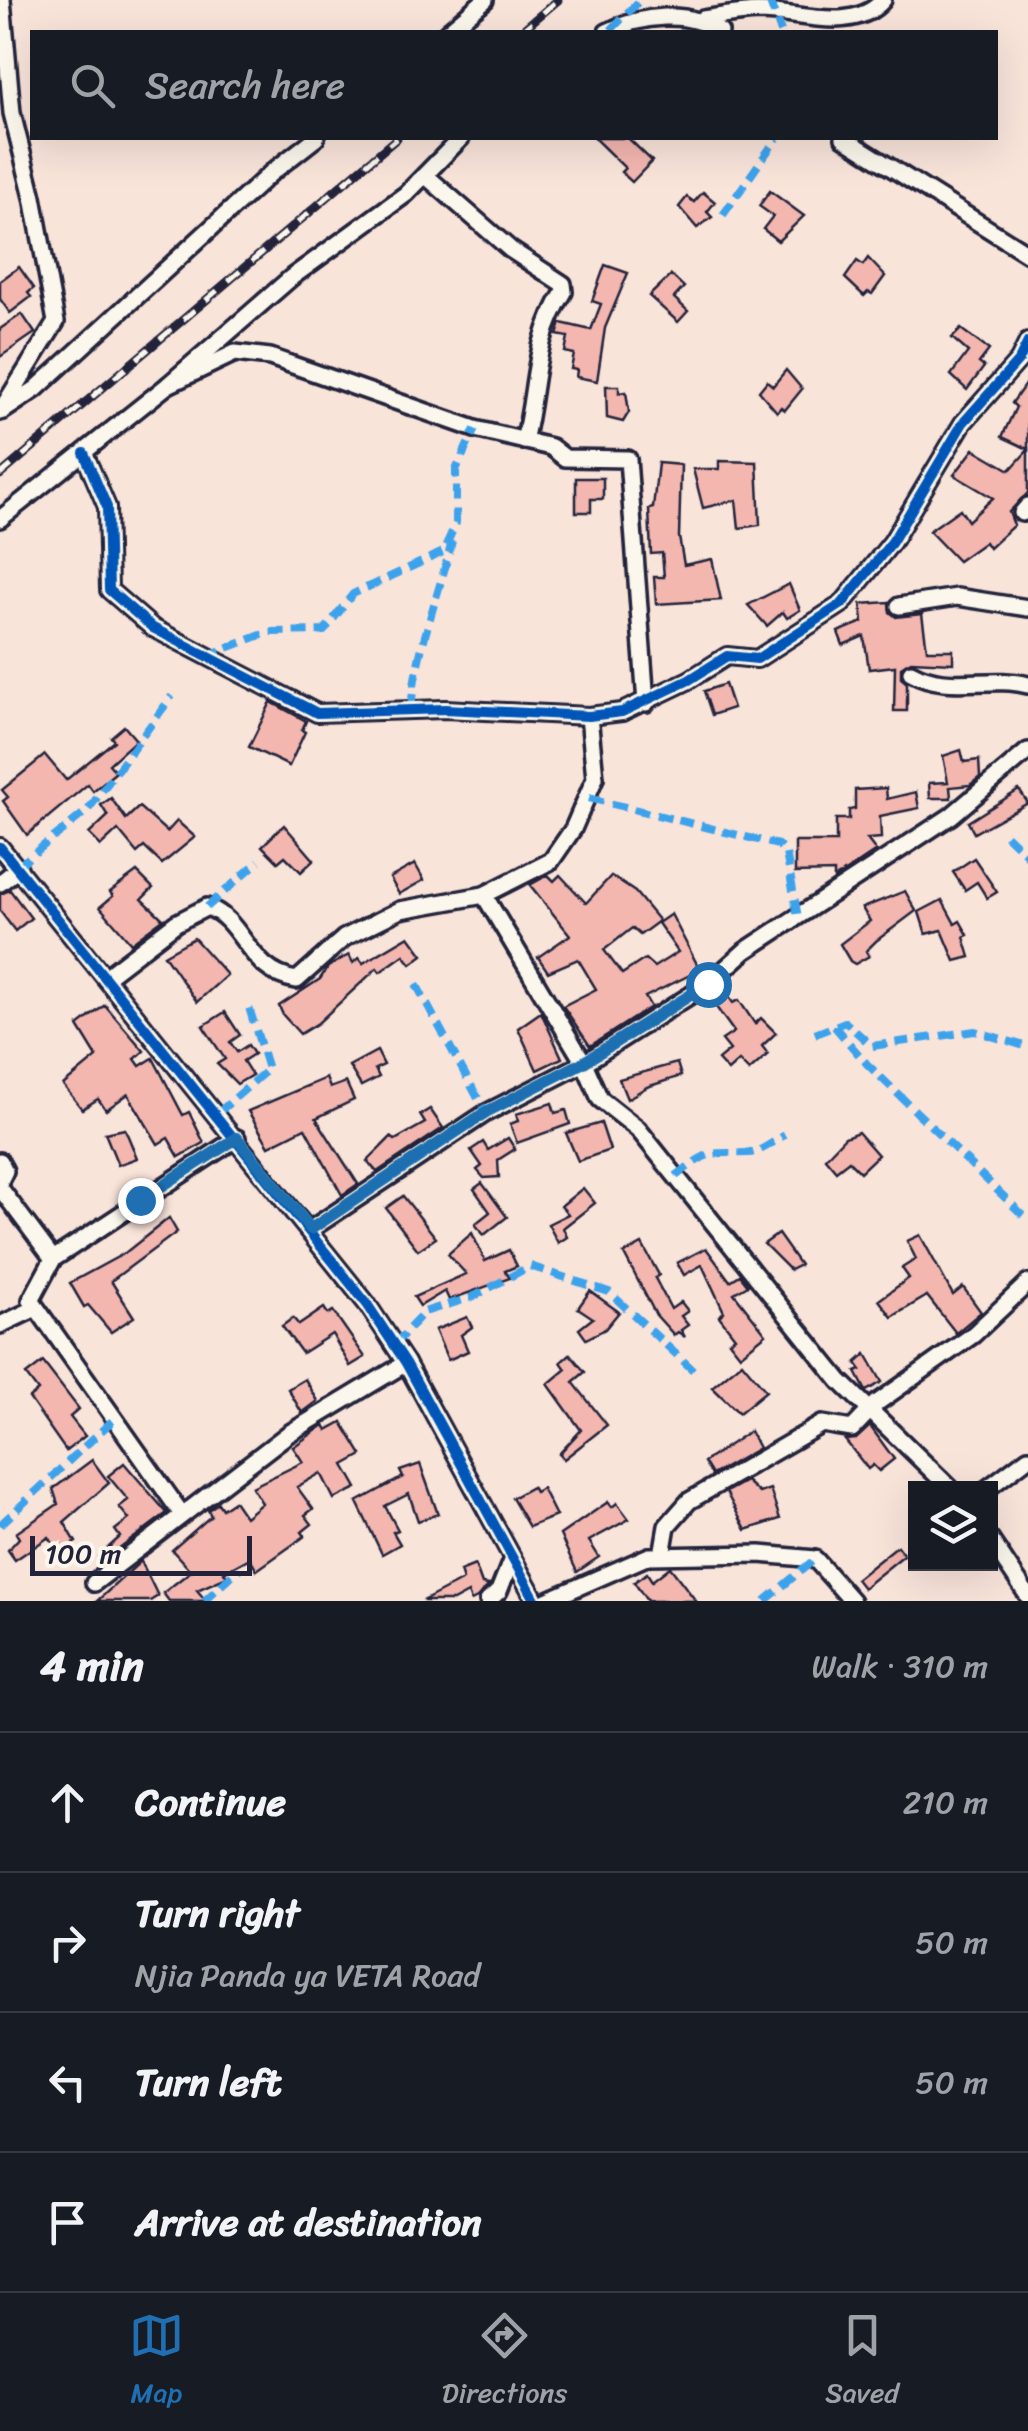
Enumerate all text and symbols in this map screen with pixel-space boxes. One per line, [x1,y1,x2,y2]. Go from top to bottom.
search box [30,30,998,140]
text: Search here [145,52,345,119]
icon: search [65,58,120,113]
route start [686,962,732,1008]
route end [118,1178,164,1224]
map controls [908,1481,998,1571]
button: layers [908,1481,998,1571]
text: 100 m [45,1529,121,1578]
scale bar [30,1531,252,1576]
text: 4 min [40,1629,144,1703]
text: Walk · 310 m [812,1638,988,1695]
text: Continue [135,1769,286,1836]
text: 210 m [903,1774,988,1831]
icon: ahead [40,1775,95,1830]
text: Turn right [135,1880,300,1947]
text: 50 m [915,1914,988,1971]
icon: right [40,1915,95,1970]
text: Njia Panda ya VETA Road [135,1947,480,2004]
text: Turn left [135,2049,281,2116]
text: 50 m [915,2054,988,2111]
icon: left [40,2055,95,2110]
text: Arrive at destination [135,2189,482,2256]
icon: arrive [40,2195,95,2250]
tab: Map [129,2308,184,2417]
tab: Directions [442,2308,567,2417]
tab: Saved [825,2308,899,2417]

